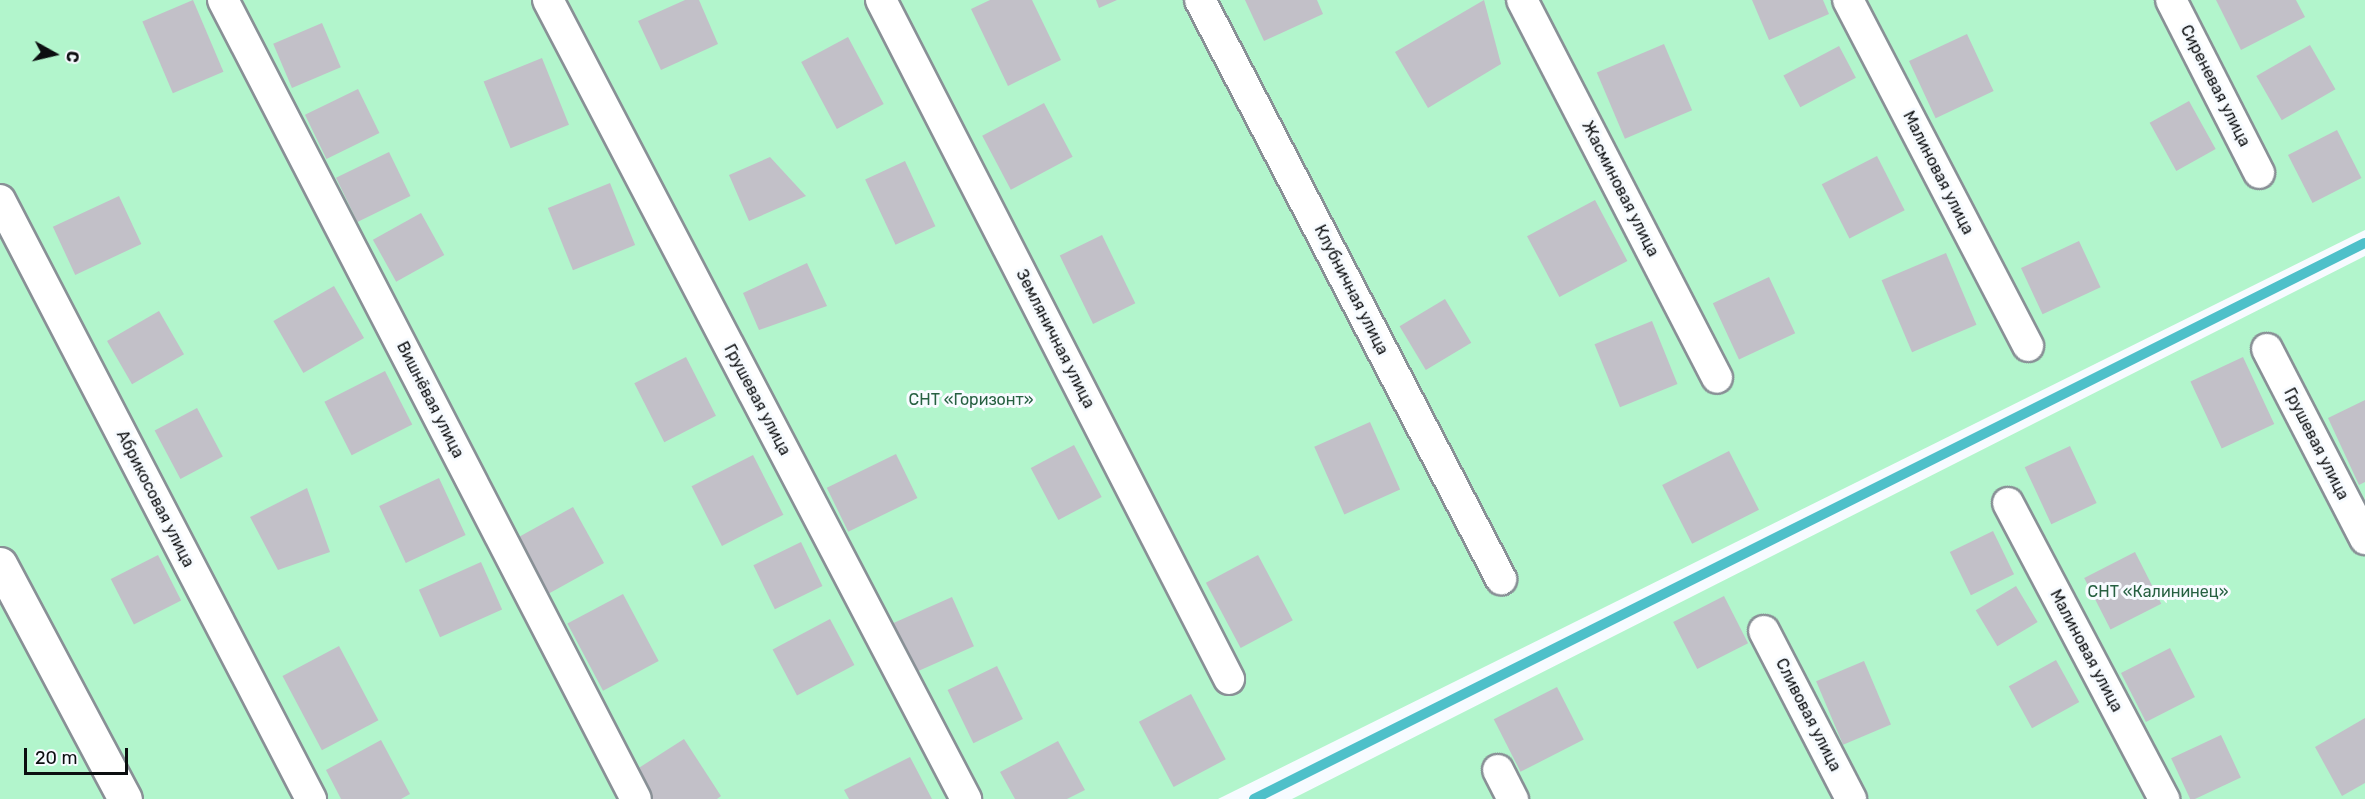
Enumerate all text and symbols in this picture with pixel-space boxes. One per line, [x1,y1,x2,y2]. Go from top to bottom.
street label: Сиреневая улица [2176,22,2254,150]
north arrow [24,24,84,84]
text: С [62,50,83,63]
street label: Малиновая улица [1899,108,1977,238]
street label: Жасминовая улица [1577,118,1663,260]
street label: Клубничная улица [1310,222,1392,358]
street label: Земляничная улица [1012,266,1098,412]
street label: Вишнёвая улица [392,339,468,461]
street label: Грушевая улица [720,341,794,459]
street label: Грушевая улица [2280,385,2352,503]
park label: СНТ «Горизонт» [909,390,1033,410]
street label: Абрикосовая улица [112,427,198,571]
park label: СНТ «Калининец» [2088,582,2228,602]
street label: Малиновая улица [2046,586,2126,716]
street label: Сливовая улица [1771,655,1845,775]
scale bar [27,736,130,774]
text: 20 m [35,747,77,769]

